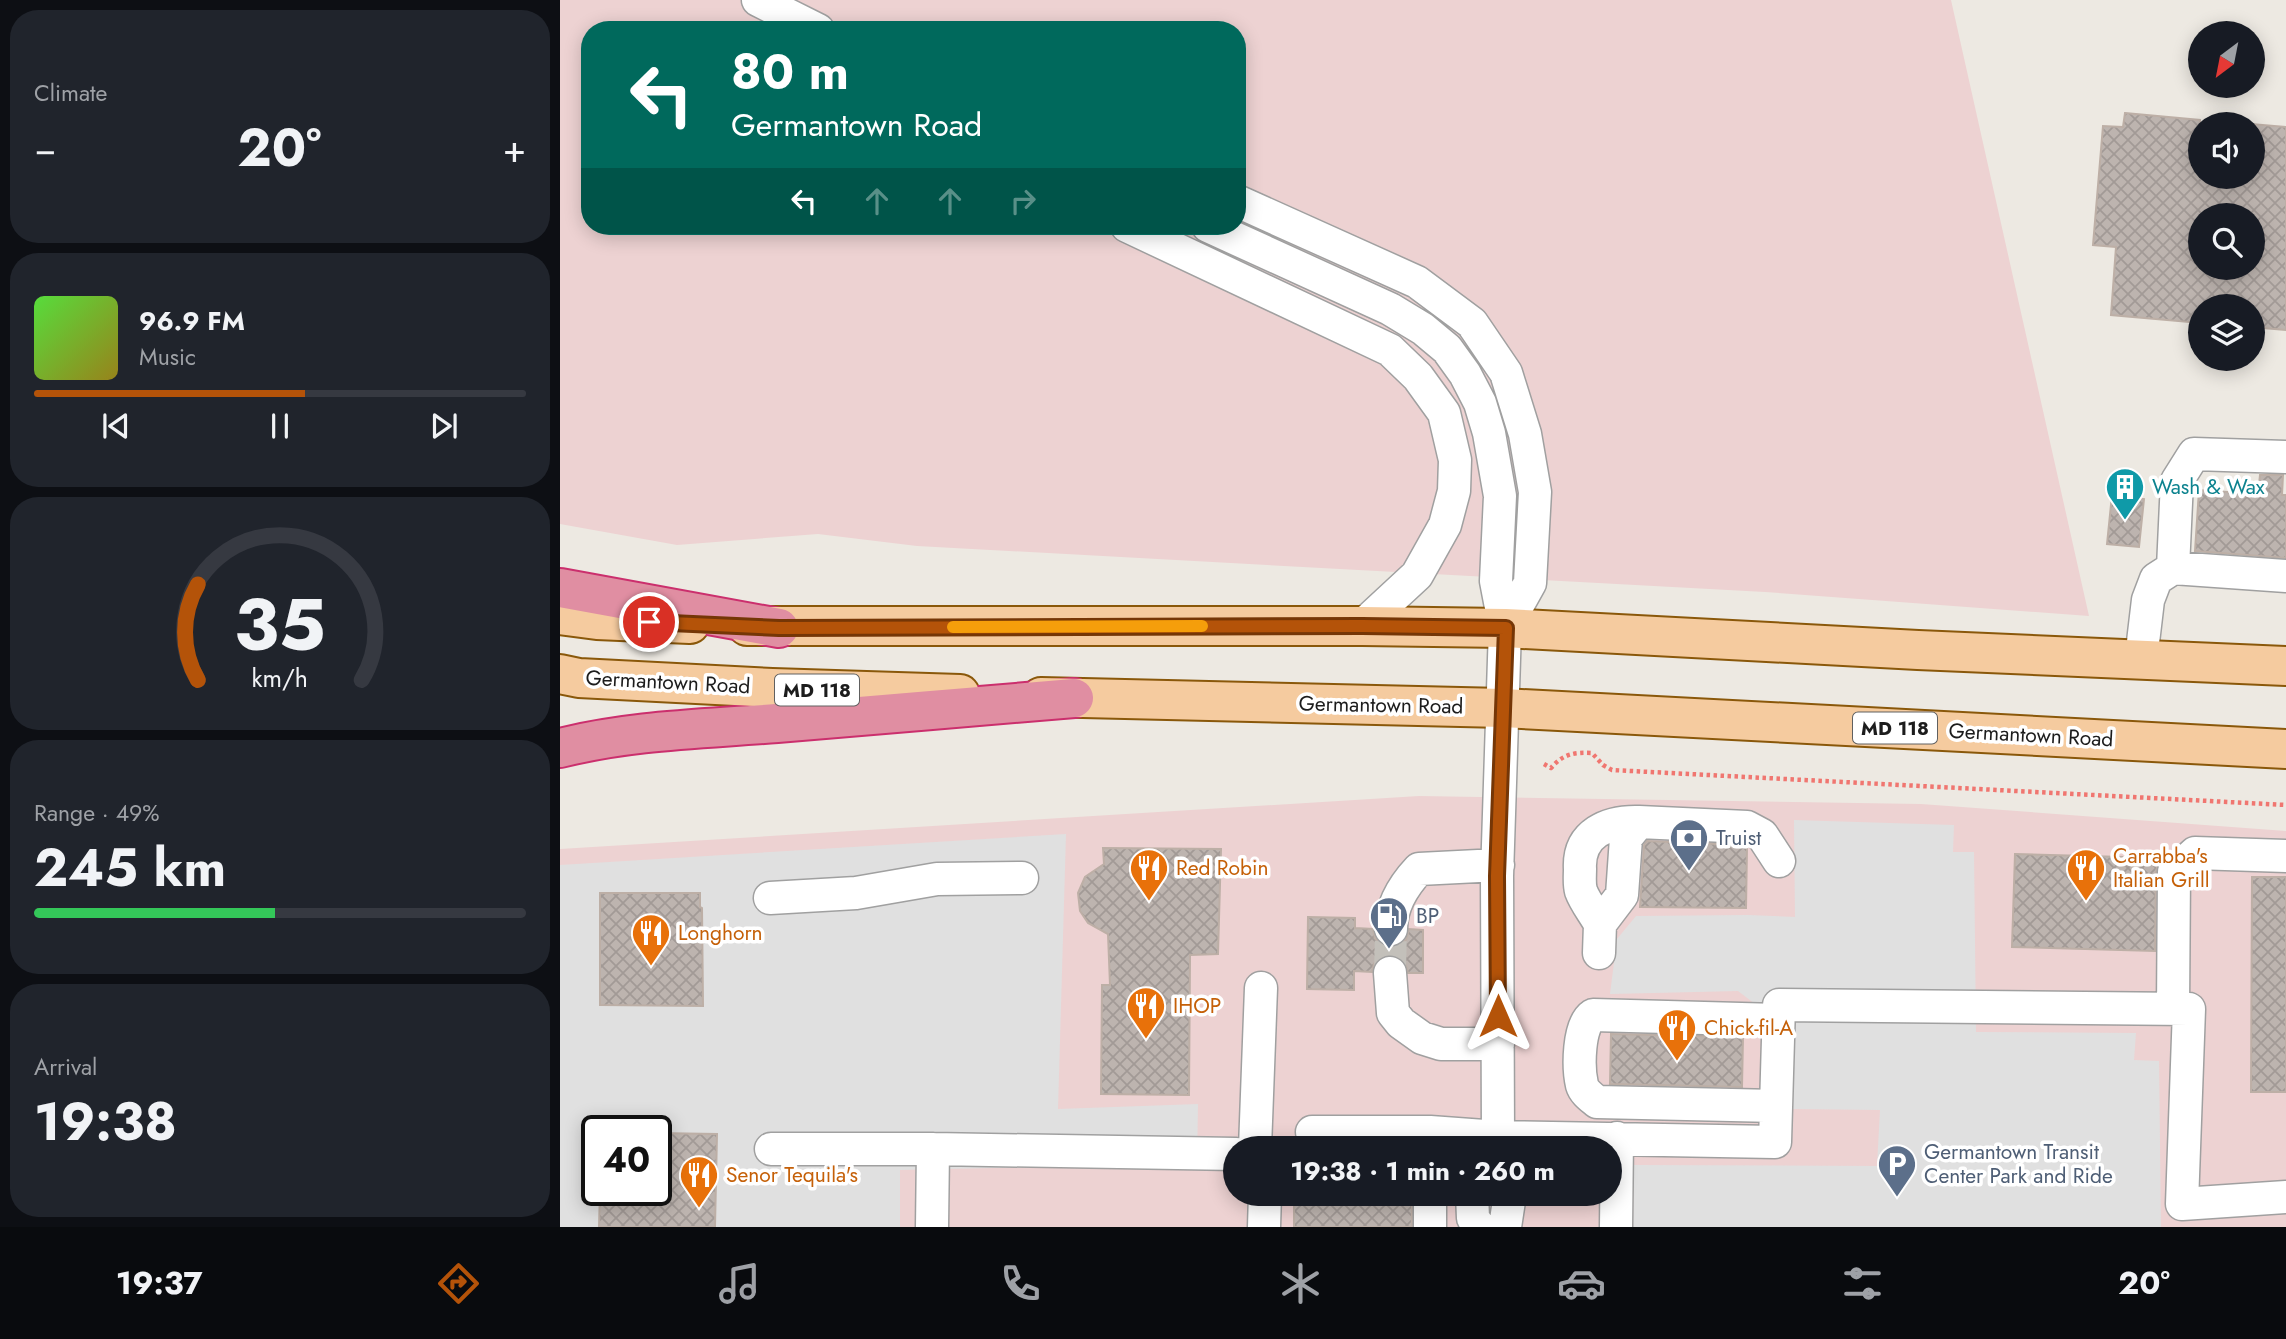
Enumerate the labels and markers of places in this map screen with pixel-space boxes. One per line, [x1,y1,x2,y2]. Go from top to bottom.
building icon: Wash & Wax [2104,466,2146,521]
place label: Wash & Wax [2152,472,2265,502]
pin [619,592,679,652]
bank icon: Truist [1668,817,1710,872]
place label: Truist [1716,823,1761,853]
place label: Carrabba's Italian Grill [2113,841,2210,895]
restaurant icon: Red Robin [1128,847,1170,902]
restaurant icon: Carrabba's Italian Grill [2065,847,2107,902]
place label: Red Robin [1176,853,1269,883]
fuel station icon: BP [1368,895,1410,950]
place label: BP [1416,901,1439,931]
restaurant icon: Longhorn [630,912,672,967]
place label: Longhorn [678,918,763,948]
restaurant icon: IHOP [1125,985,1167,1040]
place label: IHOP [1173,991,1221,1021]
restaurant icon: Chick-fil-A [1656,1007,1698,1062]
place label: Chick-fil-A [1704,1013,1793,1043]
place label: Germantown Transit Center Park and Ride [1924,1137,2113,1191]
parking icon: Germantown Transit Center Park and Ride [1876,1143,1918,1198]
restaurant icon: Senor Tequila's [678,1154,720,1209]
place label: Senor Tequila's [726,1160,858,1190]

